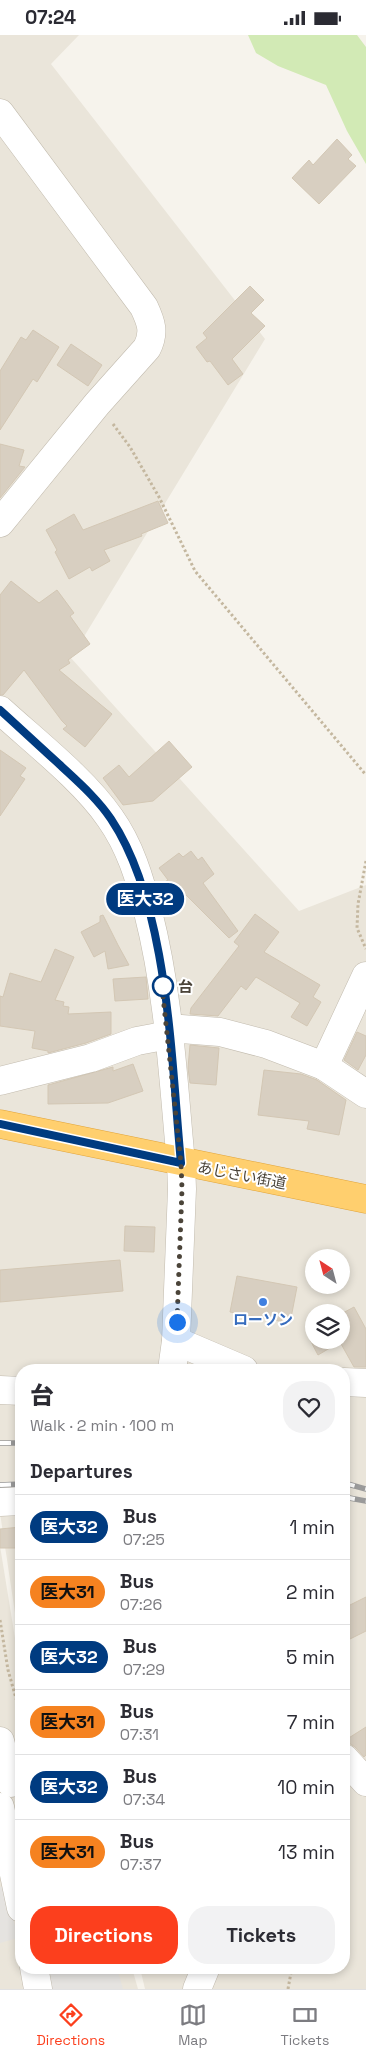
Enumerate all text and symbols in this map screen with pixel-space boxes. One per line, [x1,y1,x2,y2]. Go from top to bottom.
text: 07:24 [25,5,76,30]
line badge: 医大32 [110,883,180,915]
text: 医大32 [116,887,174,910]
marker: 台 [152,975,174,997]
place label: 台 [178,977,193,996]
street label: あじさい街道 [196,1157,288,1193]
north arrow [305,1249,350,1294]
map controls [305,1249,350,1349]
marker: ローソン [257,1296,269,1308]
button: layers [305,1304,350,1349]
your location [165,1310,190,1335]
place label: ローソン [233,1310,293,1329]
text: 台 [30,1380,54,1411]
button: heart [283,1381,335,1433]
text: Walk · 2 min · 100 m [30,1415,174,1436]
text: Departures [30,1459,133,1484]
text: Bus [123,1504,157,1529]
text: 医大32 [40,1515,98,1538]
text: 1 min [290,1515,335,1540]
text: 07:25 [123,1529,165,1550]
text: Bus [120,1569,154,1594]
text: 医大31 [40,1580,95,1603]
text: 2 min [286,1580,335,1605]
text: 07:26 [120,1594,162,1615]
text: Bus [123,1634,157,1659]
text: 医大32 [40,1645,98,1668]
text: 5 min [286,1645,335,1670]
text: 07:29 [123,1659,165,1680]
text: Bus [120,1699,154,1724]
text: 医大31 [40,1710,95,1733]
text: 7 min [287,1710,335,1735]
text: 07:31 [120,1724,159,1745]
text: Bus [123,1764,157,1789]
text: 医大32 [40,1775,98,1798]
text: 10 min [277,1775,335,1800]
text: 07:34 [123,1789,165,1810]
text: Bus [120,1829,154,1854]
text: 医大31 [40,1840,95,1863]
text: 13 min [278,1840,335,1865]
text: 07:37 [120,1854,162,1875]
button: Directions [30,1906,178,1964]
button: Tickets [188,1906,335,1964]
tab: Directions [37,2001,105,2049]
tab: Map [178,2001,207,2049]
tab: Tickets [281,2001,329,2049]

